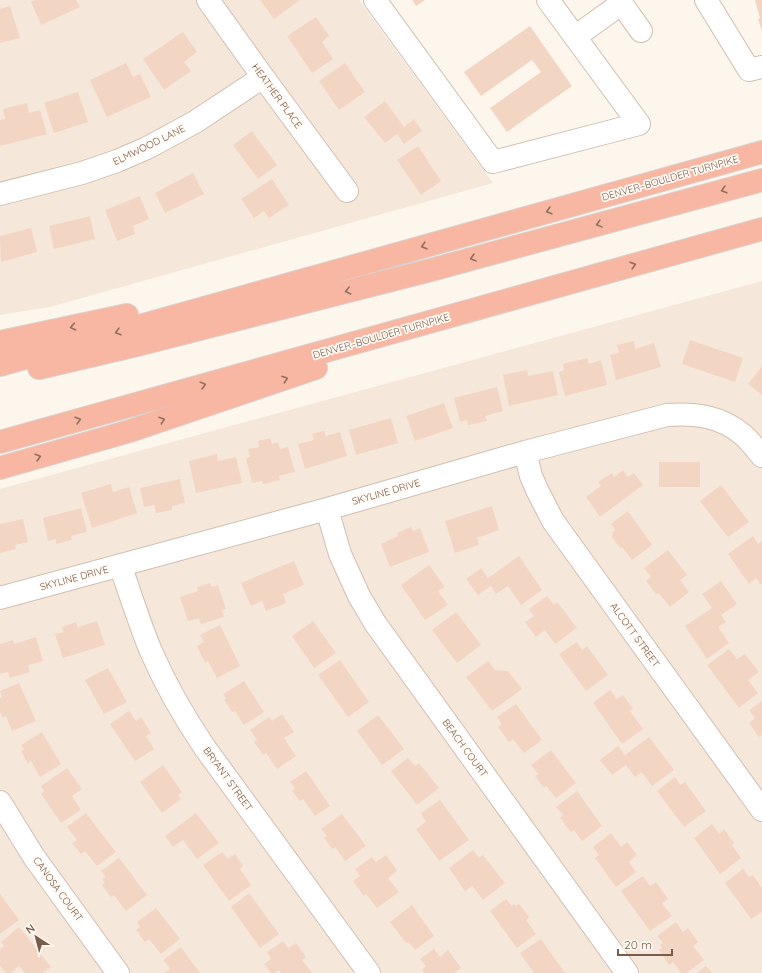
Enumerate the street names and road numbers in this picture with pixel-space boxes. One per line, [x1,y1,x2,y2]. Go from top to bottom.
street label: HEATHER PLACE [249,61,305,131]
street label: ELMWOOD LANE [111,122,188,168]
street label: DENVER–BOULDER TURNPIKE [600,152,740,204]
street label: DENVER–BOULDER TURNPIKE [311,310,451,362]
street label: SKYLINE DRIVE [350,476,422,508]
street label: SKYLINE DRIVE [38,563,110,593]
street label: ALCOTT STREET [607,600,663,670]
street label: BEACH COURT [439,716,491,780]
street label: BRYANT STREET [200,744,256,814]
street label: CANOSA COURT [30,854,86,924]

